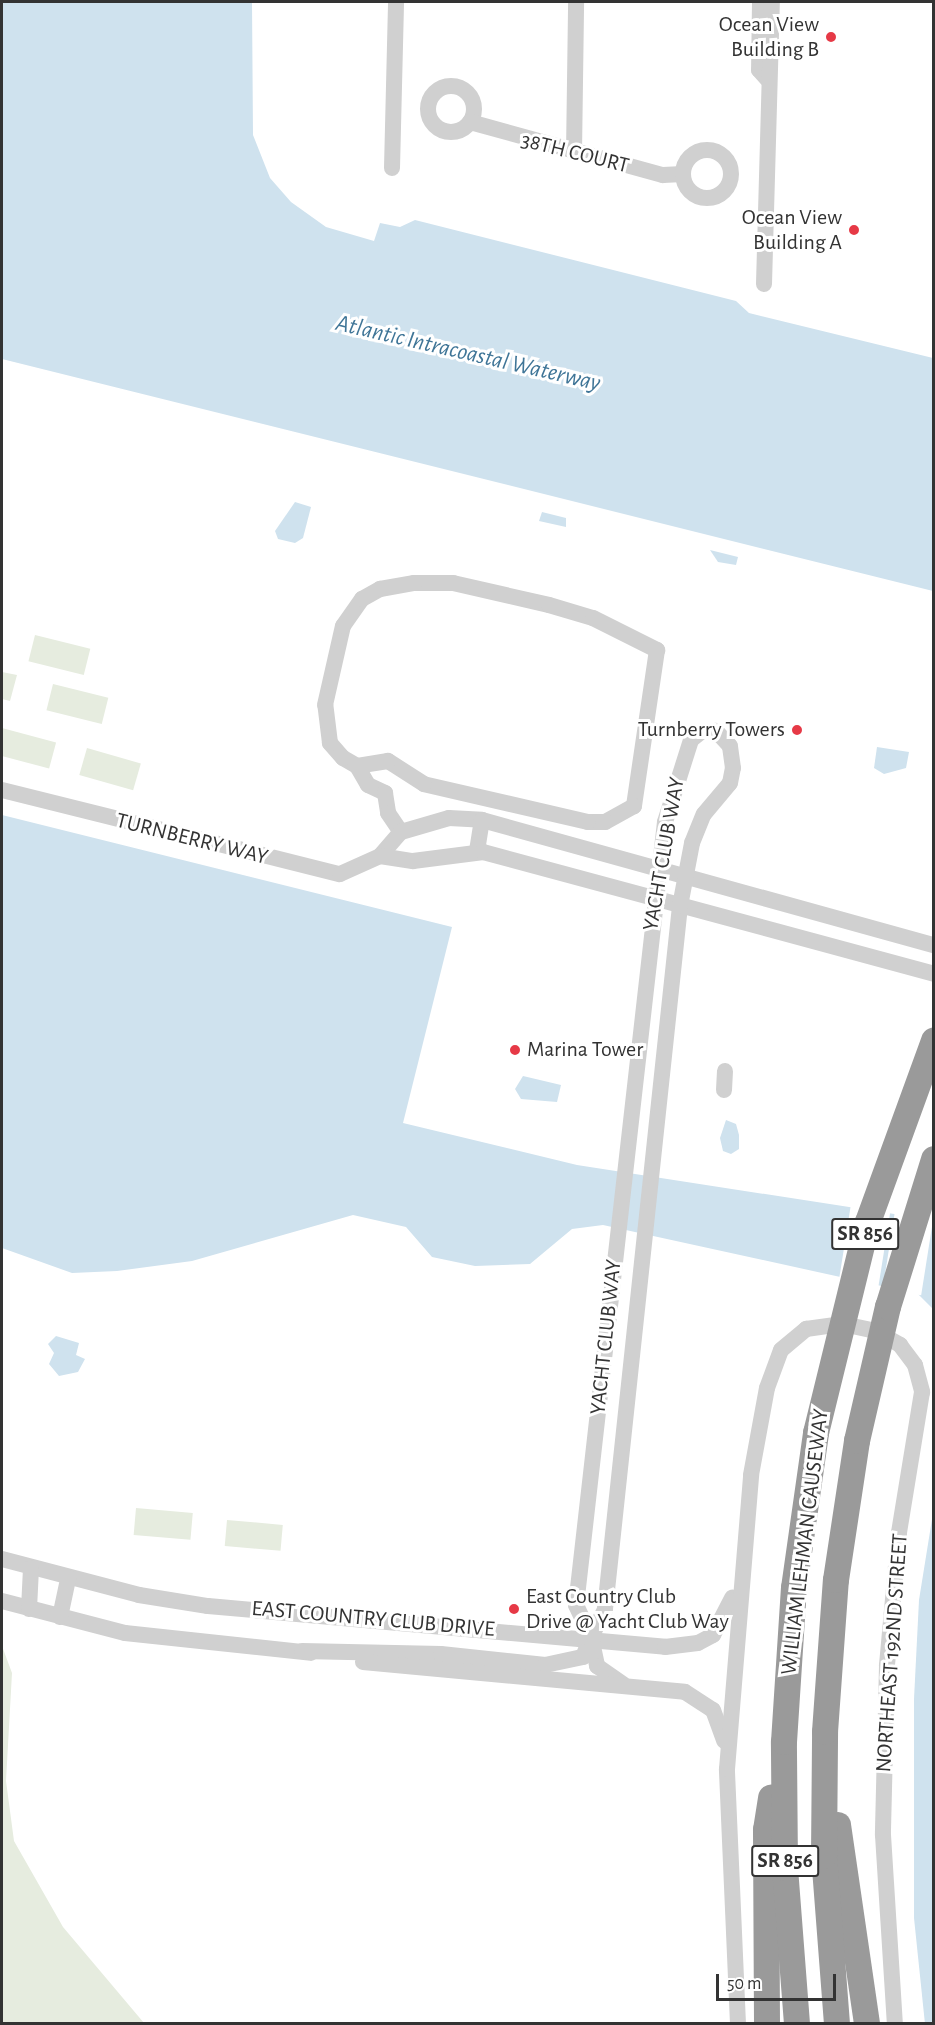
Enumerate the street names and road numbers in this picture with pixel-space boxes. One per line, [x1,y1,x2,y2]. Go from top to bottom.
street label: 38TH COURT [518,127,632,179]
street label: YACHT CLUB WAY [637,775,691,933]
street label: TURNBERRY WAY [113,807,271,871]
road number: SR 856 [830,1216,900,1252]
street label: YACHT CLUB WAY [585,1258,627,1416]
street label: WILLIAM LEHMAN CAUSEWAY [776,1407,834,1677]
street label: NORTHEAST 192ND STREET [870,1533,914,1773]
street label: EAST COUNTRY CLUB DRIVE [250,1595,496,1643]
road number: SR 856 [750,1843,820,1879]

